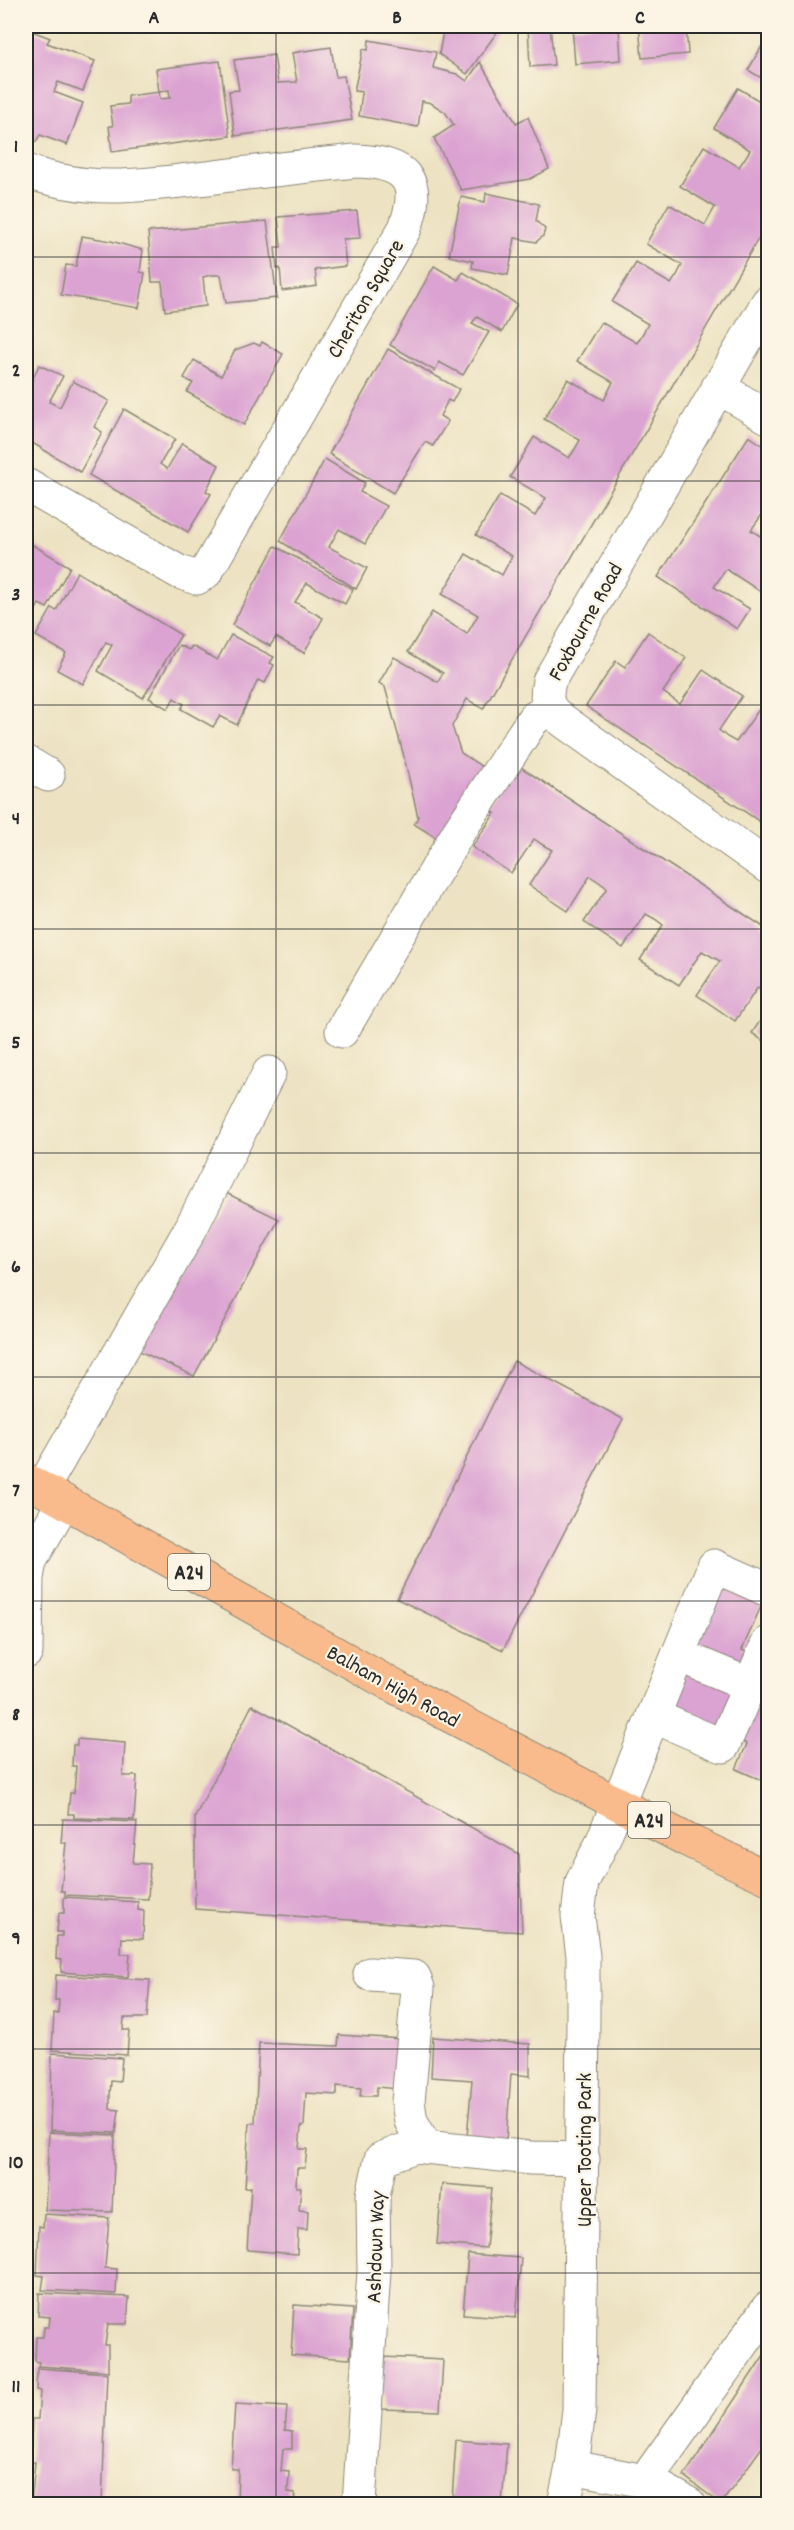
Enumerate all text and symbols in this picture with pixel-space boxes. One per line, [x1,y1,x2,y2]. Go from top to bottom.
text: A [149,5,160,33]
text: B [392,5,402,33]
text: C [635,5,645,33]
text: 1 [14,134,18,162]
street label: Cheriton Square [320,234,414,365]
text: 2 [12,358,20,386]
street label: Foxbourne Road [542,558,632,687]
text: 3 [12,582,20,610]
text: 4 [12,806,20,834]
text: 5 [11,1030,21,1058]
text: 6 [11,1254,21,1282]
text: 7 [12,1478,20,1506]
road number: A24 [168,1554,210,1590]
street label: Balham High Road [320,1639,464,1737]
text: 8 [12,1702,20,1730]
road number: A24 [628,1802,670,1838]
text: 9 [11,1926,21,1954]
street label: Upper Tooting Park [571,2073,602,2227]
text: 10 [8,2150,24,2178]
street label: Ashdown Way [360,2189,395,2304]
text: 11 [12,2374,20,2402]

